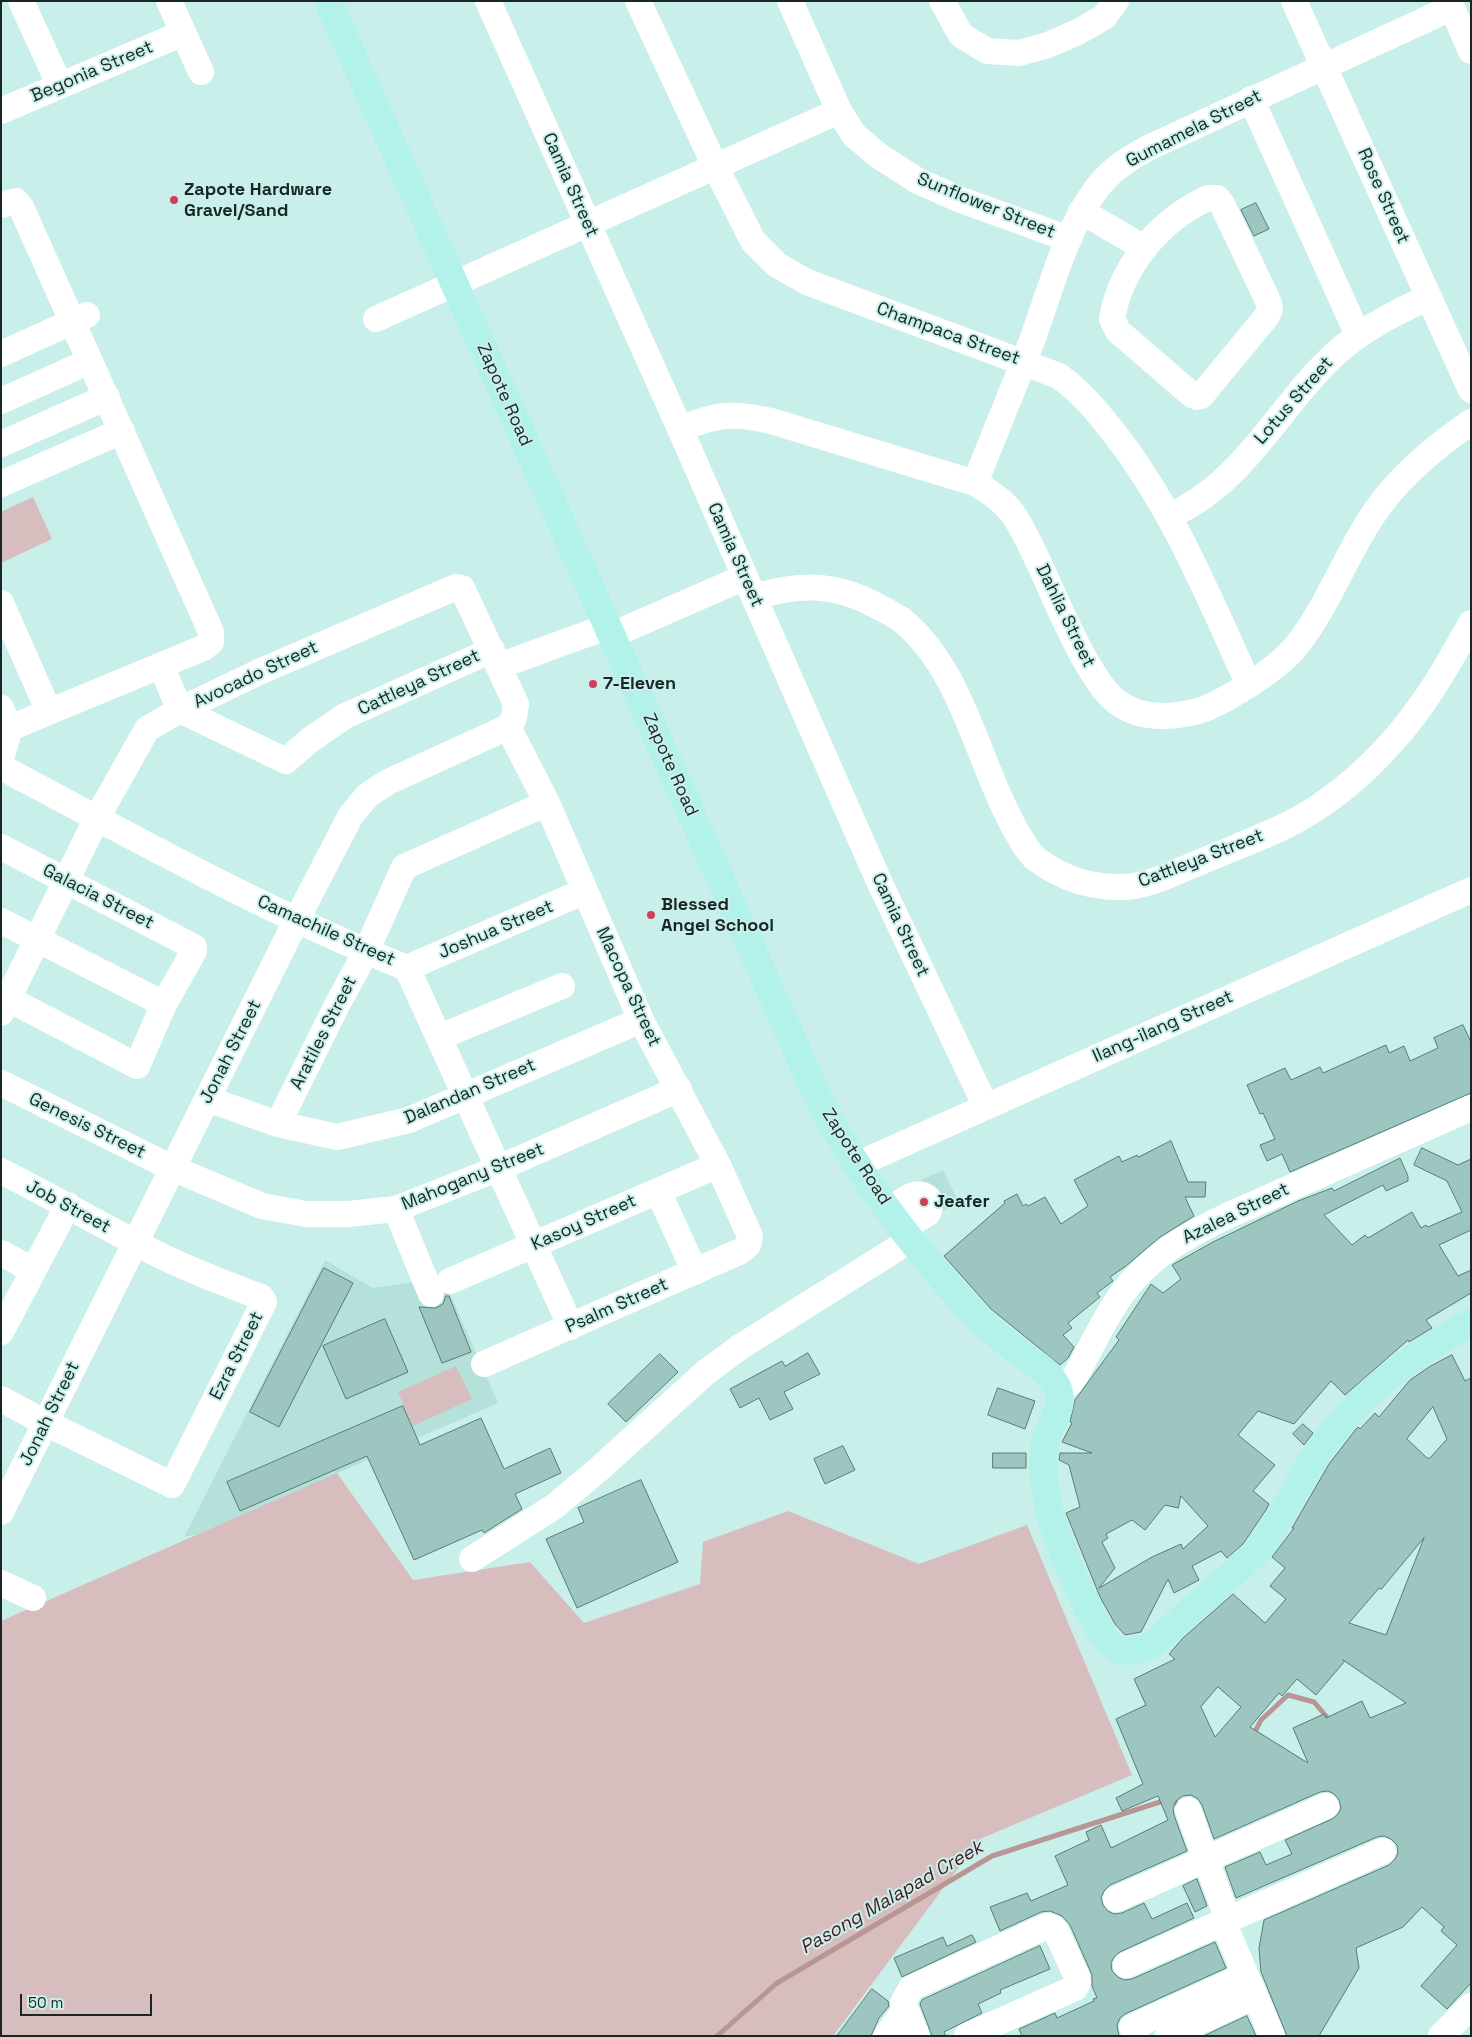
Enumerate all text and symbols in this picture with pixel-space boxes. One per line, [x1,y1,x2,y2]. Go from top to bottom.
street label: Begonia Street [28,37,156,107]
street label: Gumamela Street [1123,85,1265,173]
street label: Camia Street [537,130,603,240]
street label: Rose Street [1352,145,1414,247]
street label: Sunflower Street [914,168,1058,244]
place label: Zapote Hardware Gravel/Sand [184,179,332,222]
marker: Zapote Hardware Gravel/Sand [168,194,180,206]
street label: Champaca Street [873,298,1023,370]
street label: Zapote Road [472,340,536,450]
street label: Lotus Street [1250,353,1338,449]
street label: Camia Street [702,500,768,610]
street label: Dahlia Street [1031,561,1099,671]
street label: Avocado Street [190,637,322,713]
street label: Cattleya Street [355,645,483,721]
place label: 7-Eleven [603,673,676,695]
marker: 7-Eleven [587,678,599,690]
street label: Zapote Road [638,710,702,820]
street label: Cattleya Street [1135,825,1267,893]
street label: Galacia Street [39,860,157,934]
street label: Camia Street [867,870,933,980]
street label: Camachile Street [254,891,398,971]
place label: Blessed Angel School [661,894,774,936]
street label: Joshua Street [435,896,557,964]
marker: Blessed Angel School [645,909,657,921]
street label: Macopa Street [591,924,665,1050]
street label: Aratiles Street [286,973,362,1093]
street label: Ilang-ilang Street [1089,986,1237,1068]
street label: Jonah Street [196,997,266,1107]
street label: Dalandan Street [401,1055,539,1129]
street label: Genesis Street [25,1088,149,1164]
street label: Zapote Road [817,1105,895,1209]
street label: Mahogany Street [399,1139,547,1215]
street label: Job Street [22,1176,114,1238]
street label: Azalea Street [1179,1179,1293,1249]
street label: Kasoy Street [528,1190,640,1256]
place label: Jeafer [934,1191,990,1213]
marker: Jeafer [918,1196,930,1208]
street label: Psalm Street [562,1274,672,1338]
street label: Ezra Street [206,1308,268,1404]
street label: Jonah Street [15,1358,85,1470]
water label: Pasong Malapad Creek [797,1836,987,1960]
scale bar [22,1984,155,2016]
text: 50 m [28,1993,63,2012]

